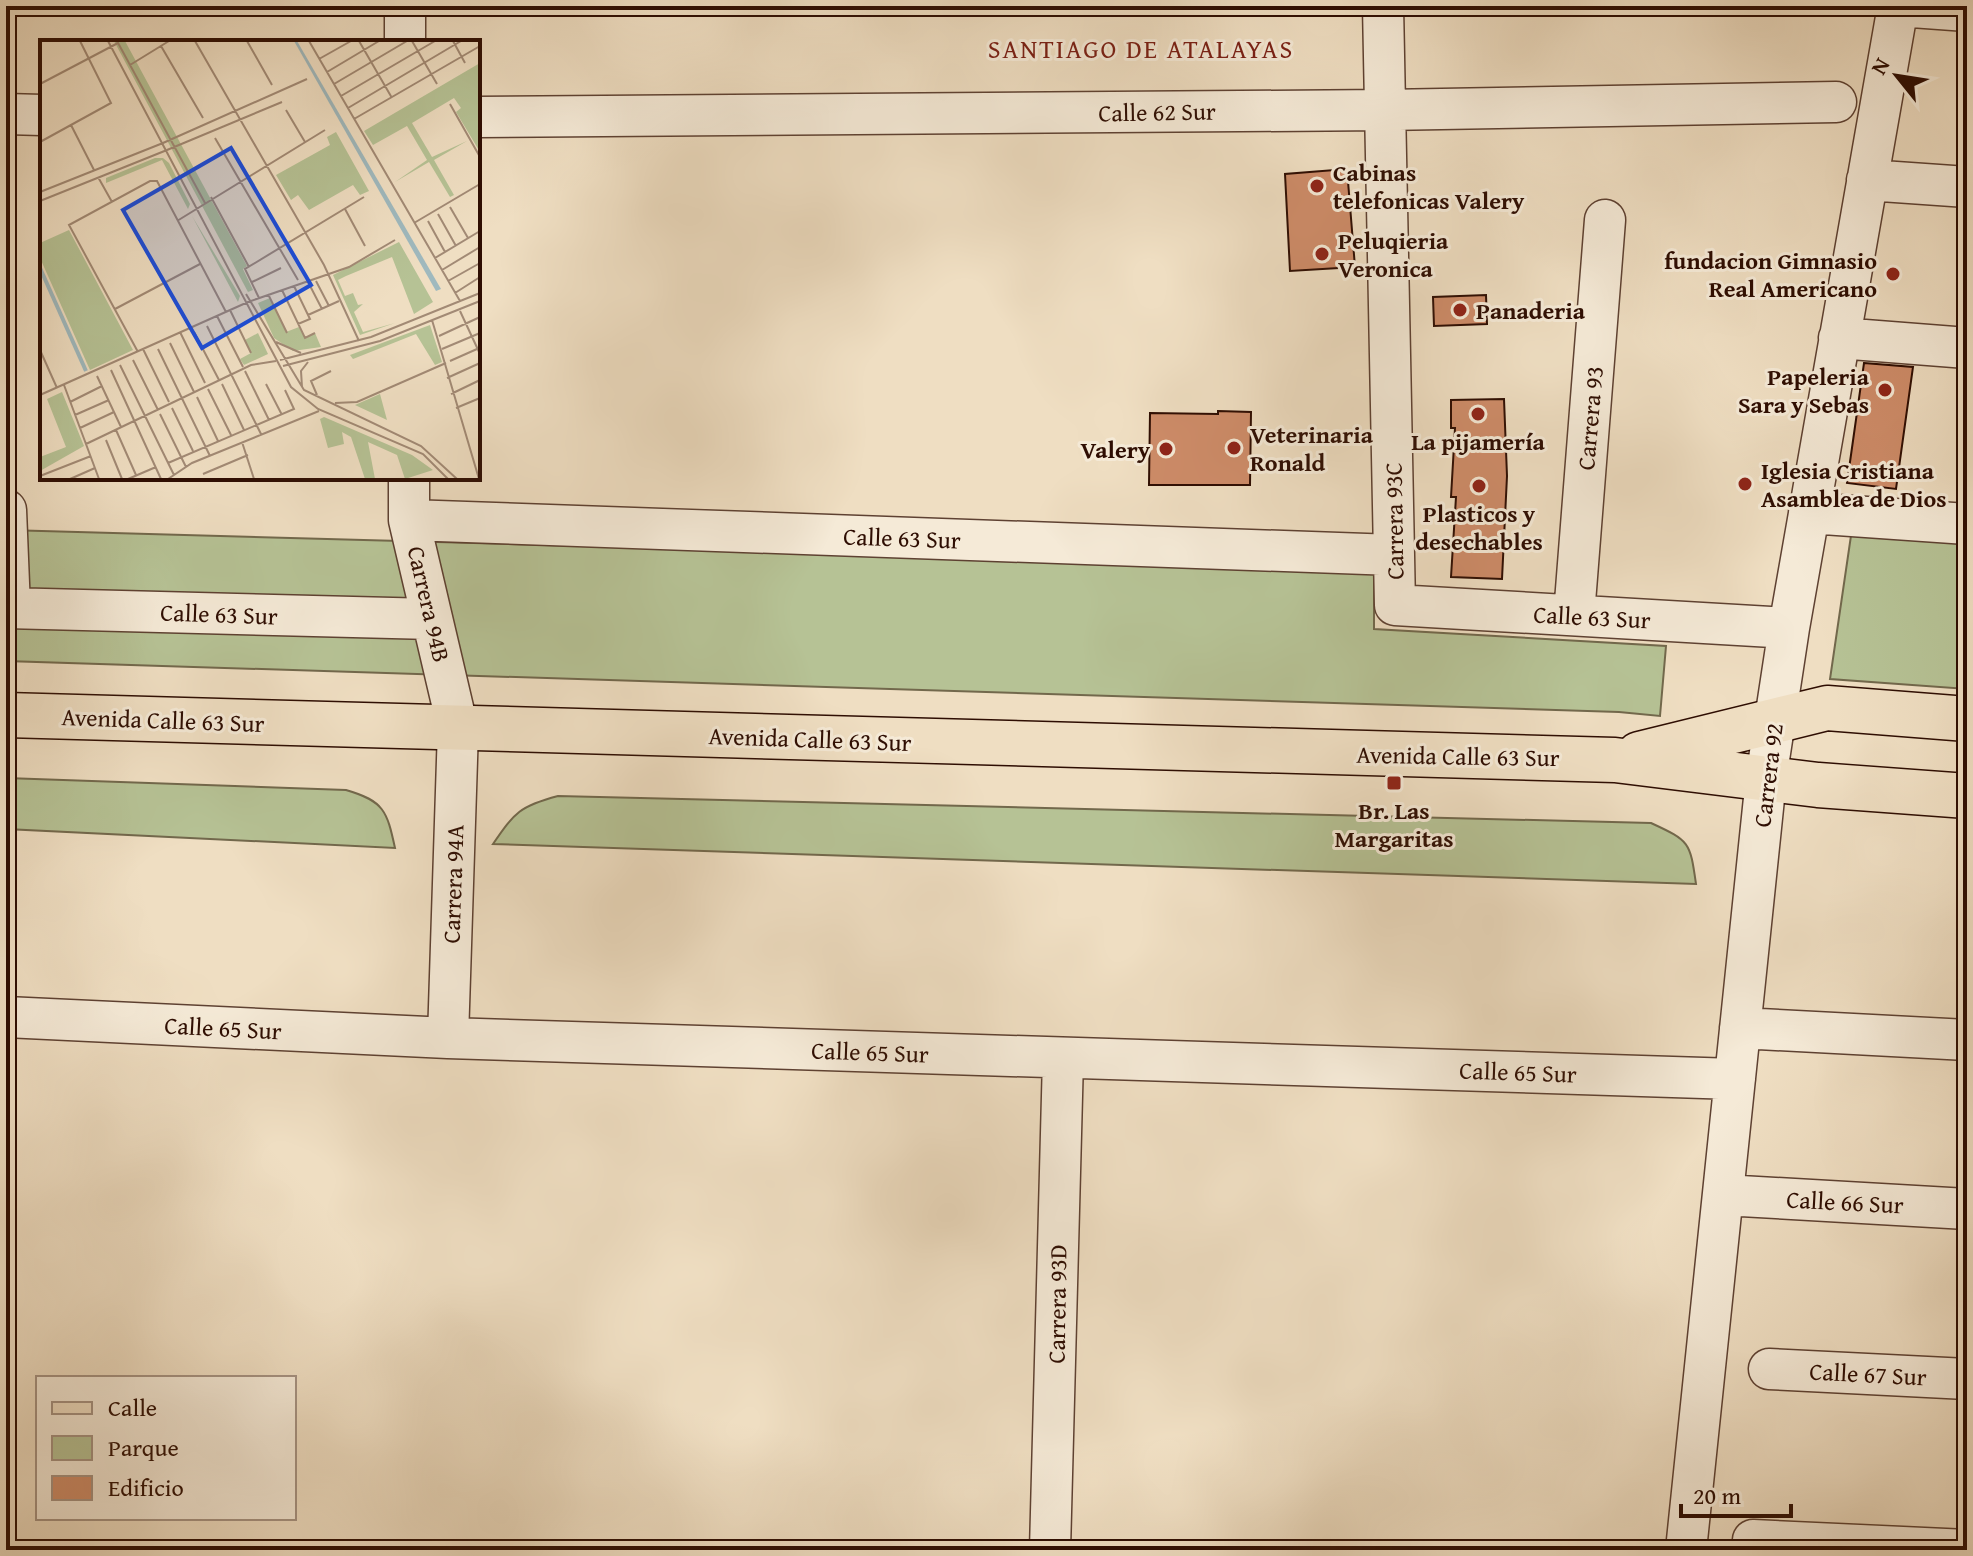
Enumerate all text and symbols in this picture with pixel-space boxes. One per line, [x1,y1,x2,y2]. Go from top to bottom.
district label: SANTIAGO DE ATALAYAS [988,29,1294,68]
north arrow [1857,36,1937,116]
inset map [40,40,480,480]
text: N [1862,51,1897,80]
street label: Calle 62 Sur [1098,93,1216,131]
place label: Cabinas telefonicas Valery [1333,155,1525,218]
marker: Cabinas telefonicas Valery [1308,177,1326,195]
place label: Peluqieria Veronica [1338,223,1449,286]
place label: fundacion Gimnasio Real Americano [1664,243,1877,306]
marker: Peluqieria Veronica [1313,245,1331,263]
marker: fundacion Gimnasio Real Americano [1884,265,1902,283]
place label: Panaderia [1476,293,1586,328]
marker: Panaderia [1451,301,1469,319]
place label: Papeleria Sara y Sebas [1738,359,1870,422]
street label: Carrera 93 [1568,364,1612,472]
marker: Papeleria Sara y Sebas [1876,381,1894,399]
marker: La pijamería [1469,405,1487,423]
place label: Veterinaria Ronald [1250,417,1374,480]
place label: La pijamería [1411,424,1546,459]
place label: Valery [1080,432,1151,467]
marker: Veterinaria Ronald [1225,439,1243,457]
marker: Valery [1157,440,1175,458]
place label: Iglesia Cristiana Asamblea de Dios [1761,453,1946,516]
street label: Carrera 93C [1375,462,1413,580]
marker: Iglesia Cristiana Asamblea de Dios [1736,475,1754,493]
marker: Plasticos y desechables [1470,477,1488,495]
place label: Plasticos y desechables [1415,496,1543,559]
street label: Calle 63 Sur [843,518,961,558]
street label: Carrera 94B [399,543,459,665]
street label: Calle 63 Sur [160,594,278,634]
street label: Calle 63 Sur [1532,596,1652,638]
street label: Avenida Calle 63 Sur [61,699,265,741]
street label: Avenida Calle 63 Sur [708,718,912,760]
street label: Carrera 92 [1744,721,1792,829]
street label: Avenida Calle 63 Sur [1356,737,1560,775]
marker: Br. Las Margaritas [1385,774,1403,792]
place label: Br. Las Margaritas [1334,793,1454,856]
street label: Carrera 94A [433,823,473,944]
street label: Calle 65 Sur [163,1007,283,1049]
street label: Calle 65 Sur [811,1032,929,1072]
street label: Calle 65 Sur [1459,1052,1577,1092]
street label: Calle 66 Sur [1785,1181,1905,1223]
street label: Carrera 93D [1038,1244,1076,1364]
street label: Calle 67 Sur [1808,1353,1928,1395]
legend [36,1376,296,1520]
text: Calle [108,1390,157,1425]
text: Parque [108,1430,179,1465]
scale bar [1681,1468,1791,1518]
text: Edificio [108,1470,184,1505]
text: 20 m [1693,1478,1741,1513]

